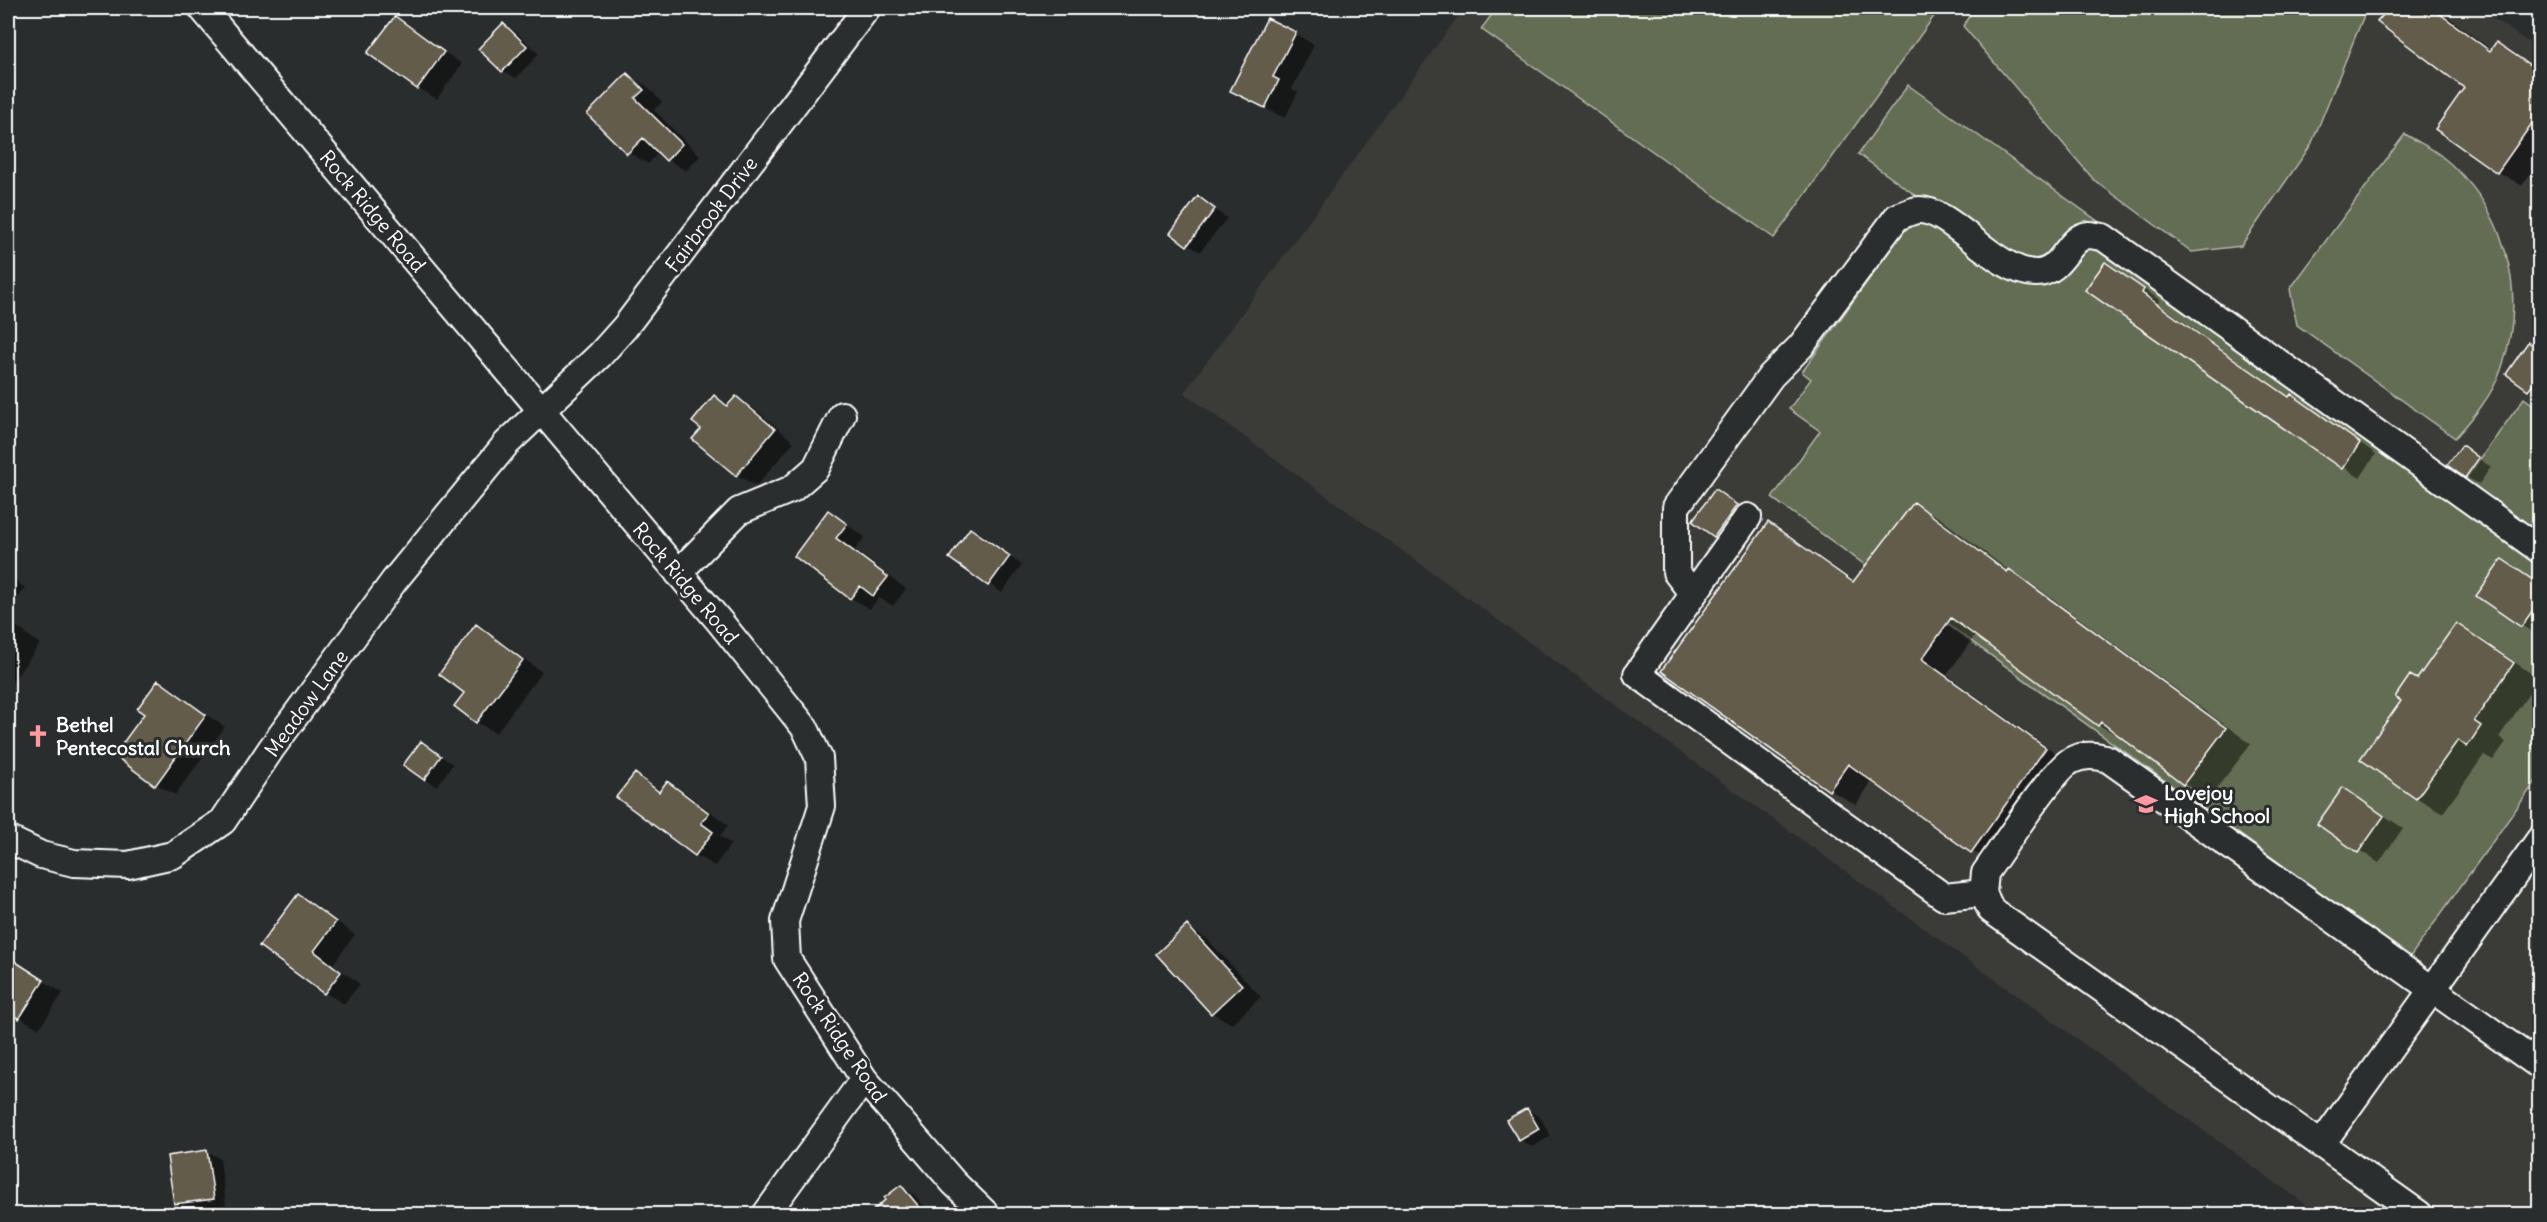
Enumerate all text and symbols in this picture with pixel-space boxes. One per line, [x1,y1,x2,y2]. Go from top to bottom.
street label: Rock Ridge Road [315,145,431,277]
street label: Fairbrook Drive [659,151,763,277]
street label: Rock Ridge Road [628,517,744,649]
street label: Meadow Lane [259,645,353,761]
place label: Bethel Pentecostal Church [56,712,231,760]
church icon: Bethel Pentecostal Church [25,723,51,749]
place label: Lovejoy High School [2164,780,2270,828]
school or university icon: Lovejoy High School [2133,791,2159,817]
street label: Rock Ridge Road [787,967,893,1107]

